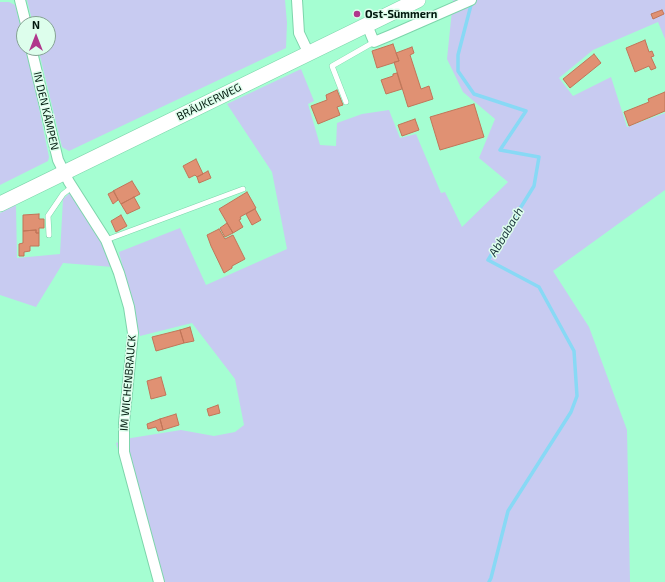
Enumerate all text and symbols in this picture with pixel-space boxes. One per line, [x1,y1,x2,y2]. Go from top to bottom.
place label: Ost-Sümmern [365,7,437,21]
marker: Ost-Sümmern [352,9,362,19]
north arrow [16,16,56,56]
text: N [32,18,40,31]
street label: IN DEN KÄMPEN [31,70,61,152]
street label: BRÄUKERWEG [174,81,244,123]
water label: Abbabach [486,205,526,259]
street label: IM WICHENBRAUCK [117,334,139,432]

